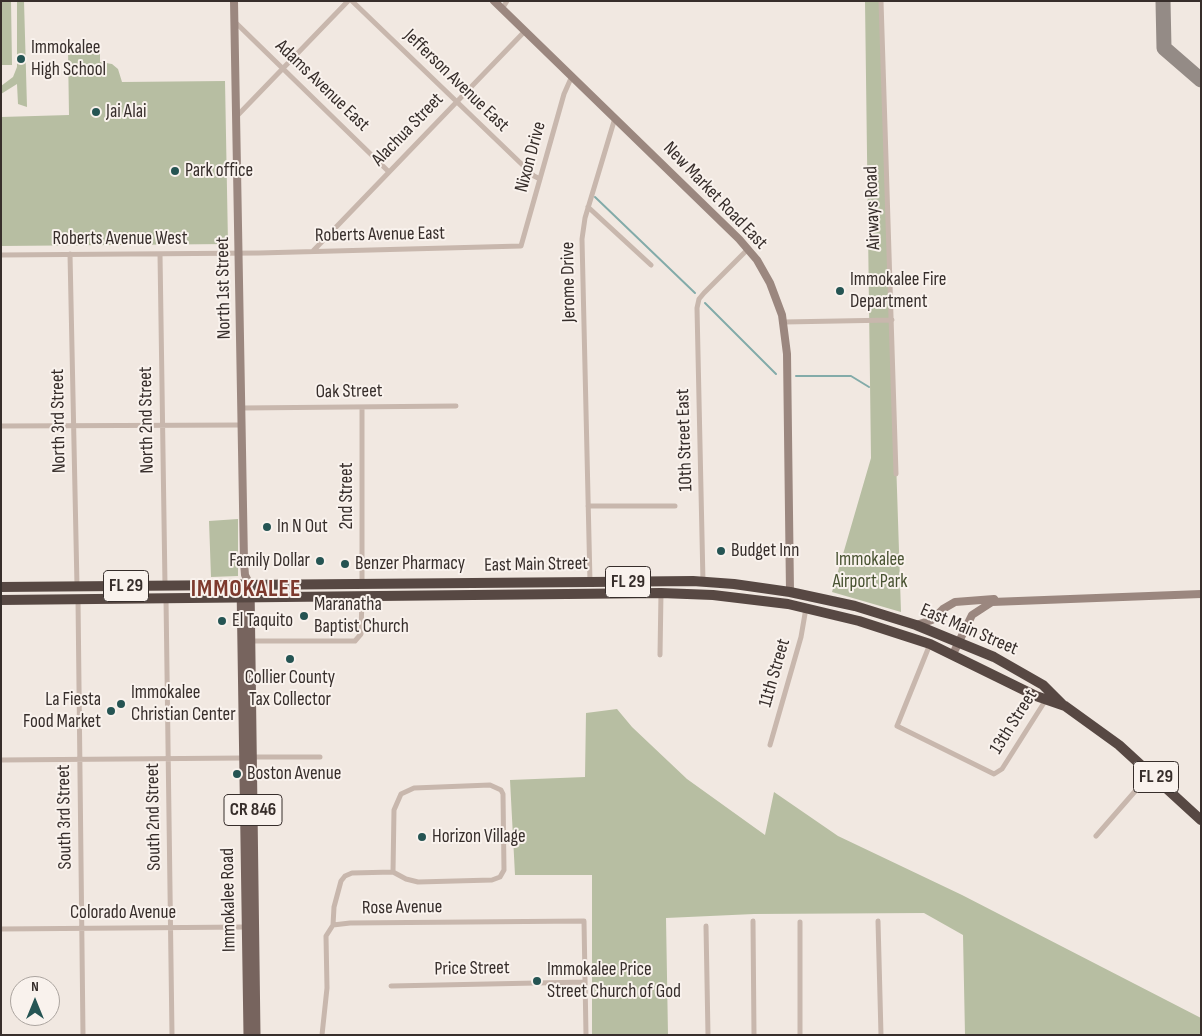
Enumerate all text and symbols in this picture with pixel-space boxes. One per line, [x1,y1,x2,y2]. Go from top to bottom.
street label: Jefferson Avenue East [399,25,513,137]
street label: Adams Avenue East [270,35,374,137]
place label: Immokalee High School [31,37,106,81]
marker: Immokalee High School [15,53,27,65]
street label: Alachua Street [367,89,449,171]
place label: Jai Alai [106,101,147,123]
marker: Jai Alai [90,106,102,118]
street label: Nixon Drive [511,119,551,195]
street label: New Market Road East [658,138,772,254]
place label: Park office [185,160,253,182]
marker: Park office [169,165,181,177]
street label: Airways Road [860,166,886,250]
street label: Roberts Avenue East [315,222,445,248]
street label: Roberts Avenue West [53,228,187,250]
street label: North 1st Street [212,237,236,339]
street label: Jerome Drive [557,242,581,322]
place label: Immokalee Fire Department [850,269,946,313]
marker: Immokalee Fire Department [834,285,846,297]
street label: North 2nd Street [135,366,159,474]
street label: North 3rd Street [47,369,71,473]
street label: Oak Street [315,380,383,404]
street label: 10th Street East [672,388,698,492]
street label: 2nd Street [336,463,358,529]
place label: In N Out [277,516,328,538]
marker: In N Out [261,521,273,533]
place label: Budget Inn [731,540,799,562]
marker: Budget Inn [715,545,727,557]
park label: Immokalee Airport Park [832,549,908,593]
place label: Family Dollar [229,550,310,572]
place label: Benzer Pharmacy [355,553,465,575]
street label: East Main Street [484,553,588,577]
marker: Family Dollar [314,555,326,567]
marker: Benzer Pharmacy [339,558,351,570]
road number: FL 29 [606,566,650,598]
road number: FL 29 [104,570,148,602]
district label: IMMOKALEE [190,576,302,604]
place label: Maranatha Baptist Church [314,594,409,638]
street label: East Main Street [917,599,1021,661]
place label: El Taquito [232,610,293,632]
marker: Maranatha Baptist Church [298,610,310,622]
marker: El Taquito [216,615,228,627]
street label: 11th Street [754,636,796,710]
marker: Collier County Tax Collector [284,653,296,665]
place label: Collier County Tax Collector [245,667,335,711]
place label: Immokalee Christian Center [131,682,236,726]
street label: 13th Street [985,686,1043,758]
place label: La Fiesta Food Market [23,689,101,733]
marker: Immokalee Christian Center [115,698,127,710]
marker: La Fiesta Food Market [105,705,117,717]
road number: FL 29 [1134,762,1178,792]
street label: South 2nd Street [142,763,166,871]
place label: Boston Avenue [247,763,341,785]
street label: South 3rd Street [53,764,77,870]
marker: Boston Avenue [231,768,243,780]
road number: CR 846 [224,794,282,826]
place label: Horizon Village [432,826,526,848]
marker: Horizon Village [416,831,428,843]
street label: Immokalee Road [217,848,241,952]
street label: Rose Avenue [362,896,442,920]
street label: Colorado Avenue [70,902,176,924]
street label: Price Street [434,957,510,981]
place label: Immokalee Price Street Church of God [547,959,681,1003]
marker: Immokalee Price Street Church of God [531,975,543,987]
north arrow [10,976,60,1026]
text: N [31,978,39,995]

